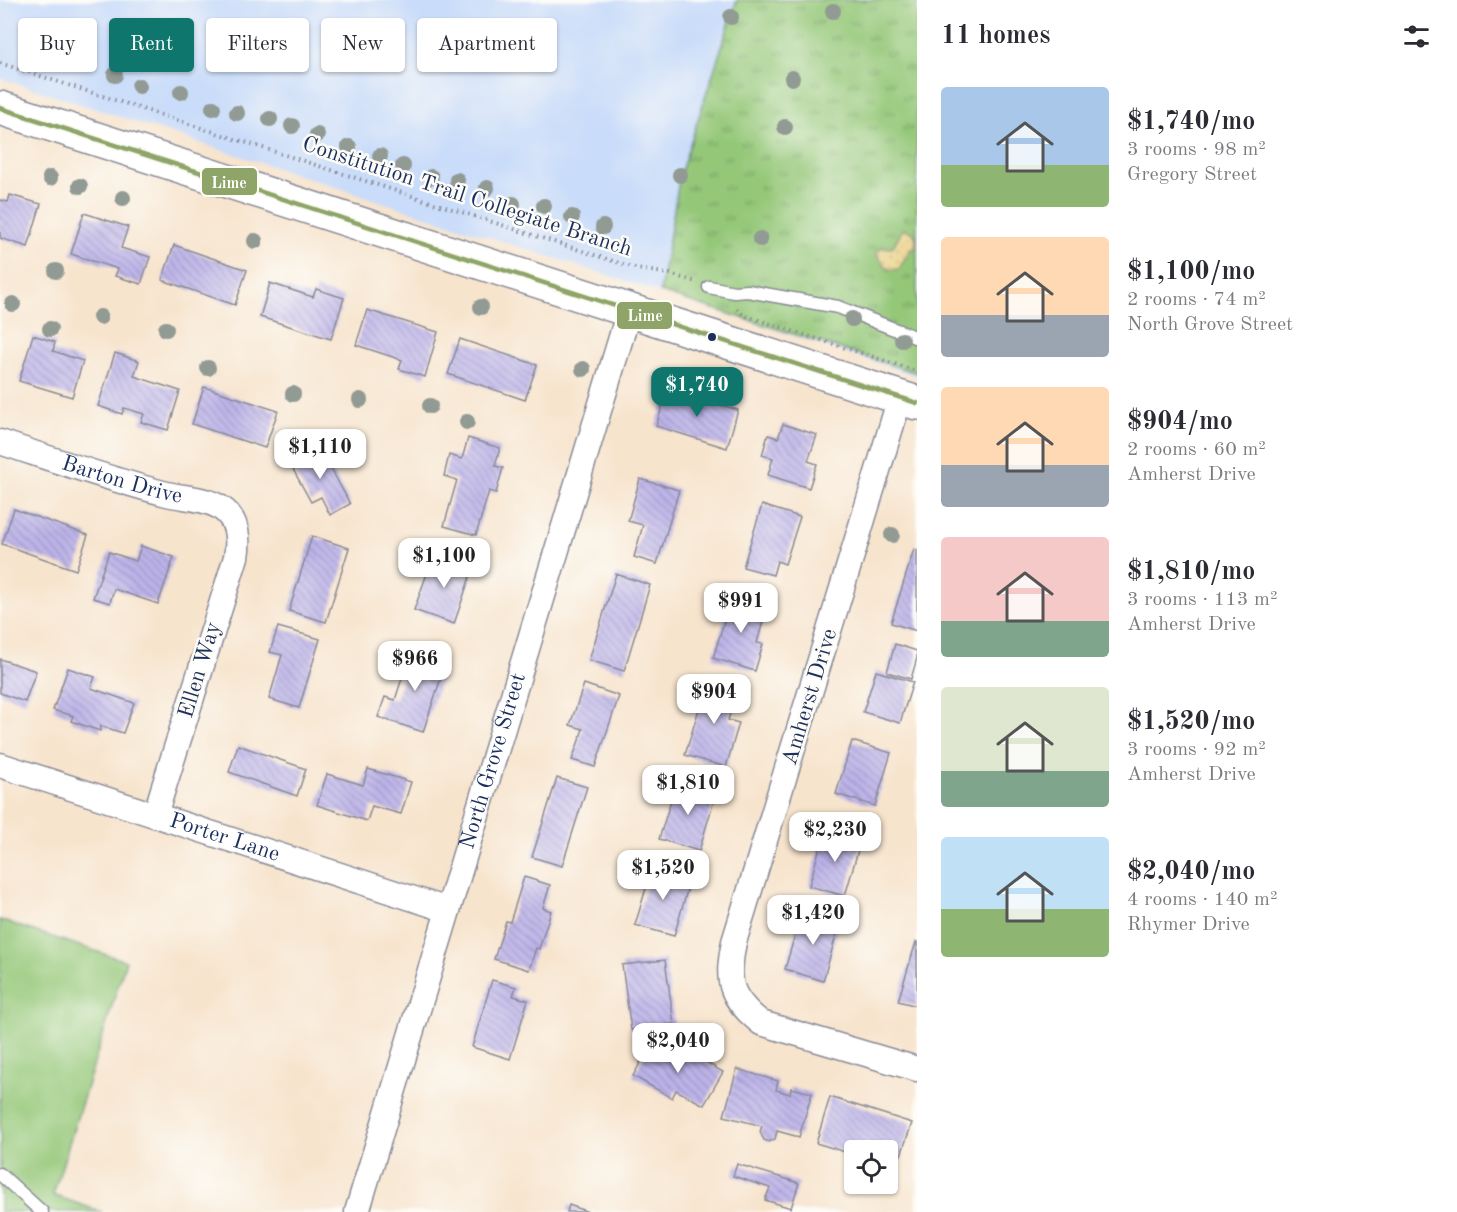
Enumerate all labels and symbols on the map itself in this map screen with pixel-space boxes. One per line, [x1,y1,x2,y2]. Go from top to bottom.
street label: Constitution Trail Collegiate Branch [299,133,635,261]
line badge: Lime [201,167,258,196]
text: Lime [211,176,247,192]
line badge: Lime [616,301,673,330]
text: Lime [627,309,663,325]
unlabelled marker [706,331,718,343]
pin: $1,740 [648,367,746,418]
pin: $1,110 [271,429,369,480]
street label: Barton Drive [59,452,184,508]
pin: $1,100 [395,538,493,589]
pin: $991 [705,583,777,634]
street label: Ellen Way [175,619,225,721]
street label: Amherst Drive [779,626,841,768]
pin: $966 [379,641,451,692]
street label: North Grove Street [456,670,530,852]
pin: $904 [678,674,750,725]
pin: $1,810 [639,765,737,816]
street label: Porter Lane [167,810,282,866]
pin: $2,230 [786,812,884,863]
pin: $1,520 [614,850,712,901]
pin: $1,420 [764,895,862,946]
pin: $2,040 [629,1023,727,1074]

